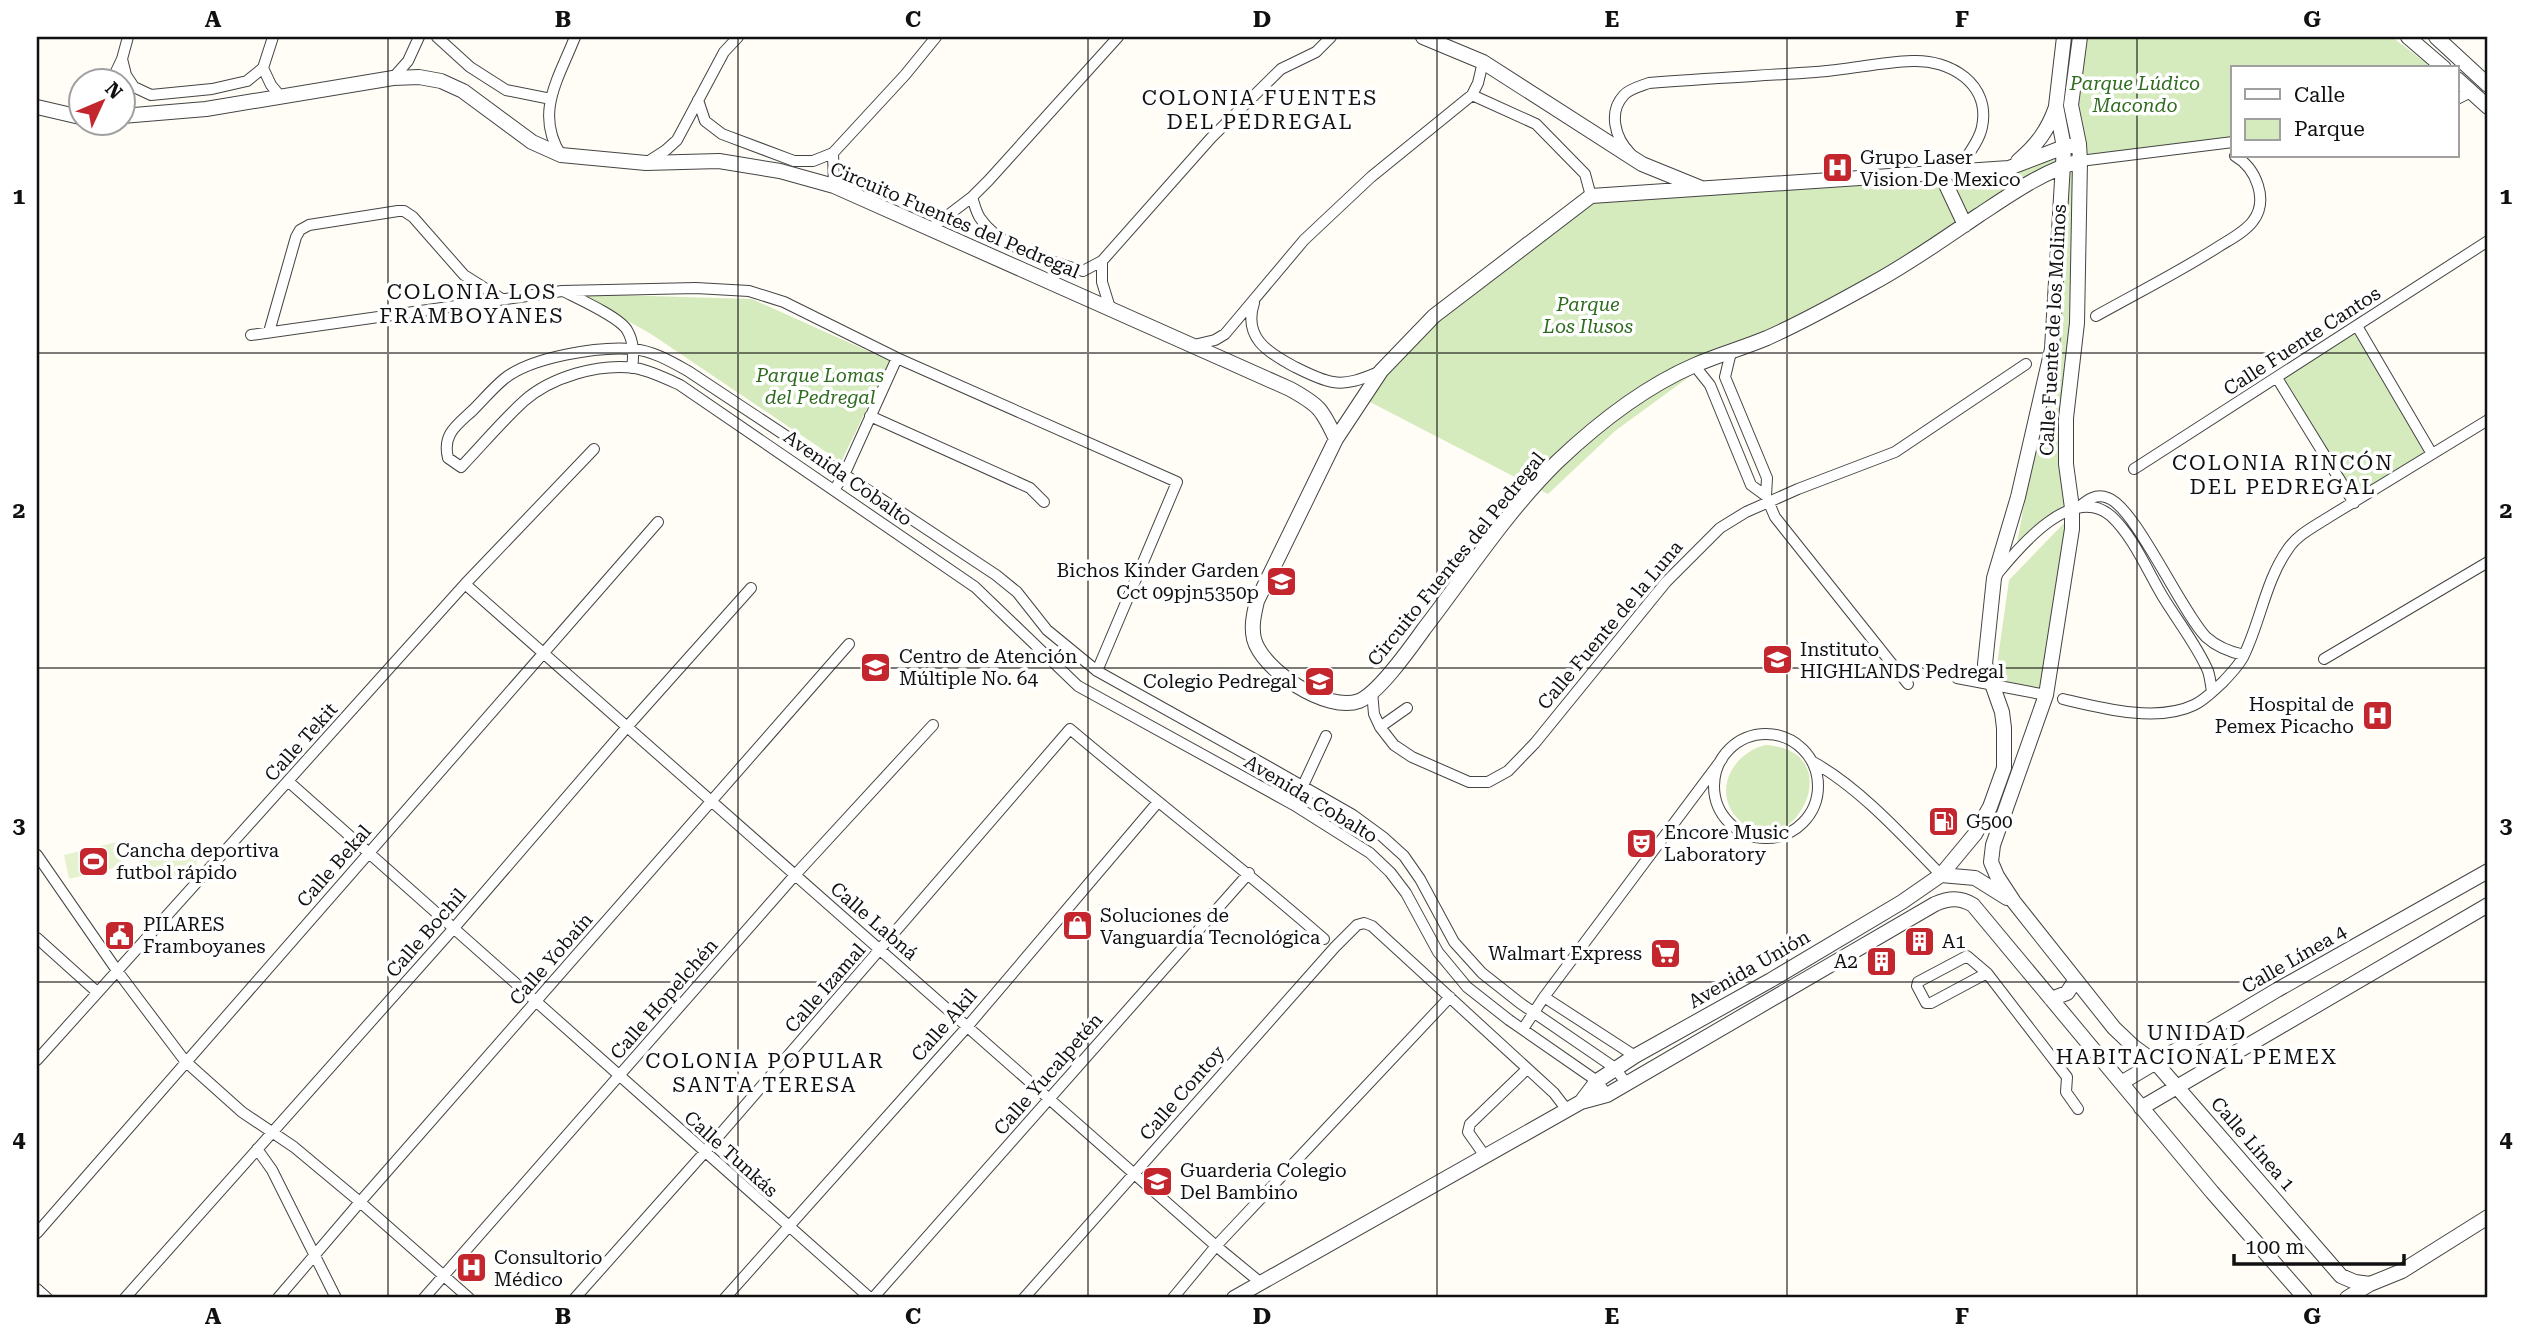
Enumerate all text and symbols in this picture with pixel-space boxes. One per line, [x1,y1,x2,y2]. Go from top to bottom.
text: A [205,6,222,33]
text: B [555,6,571,33]
text: C [905,6,921,33]
text: D [1253,6,1271,33]
text: E [1605,6,1619,33]
text: F [1955,6,1969,33]
text: G [2303,6,2321,33]
north arrow [66,66,136,136]
legend [2231,66,2458,158]
park label: Parque Lúdico Macondo [2069,72,2200,117]
text: N [101,77,127,104]
text: Calle [2294,83,2345,107]
district label: COLONIA FUENTES DEL PEDREGAL [1142,86,1378,134]
text: Parque [2294,117,2365,141]
place label: Grupo Laser Vision De Mexico [1860,146,2021,191]
hospital icon: Grupo Laser Vision De Mexico [1820,151,1854,185]
street label: Circuito Fuentes del Pedregal [827,157,1083,283]
text: 1 [13,183,26,210]
text: 1 [2500,183,2513,210]
street label: Calle Fuente de los Molinos [2035,203,2071,457]
district label: COLONIA LOS FRAMBOYANES [379,280,565,328]
street label: Calle Fuente Cantos [2219,282,2385,400]
park label: Parque Los Ilusos [1542,293,1633,338]
park label: Parque Lomas del Pedregal [755,364,884,409]
street label: Avenida Cobalto [779,425,917,531]
street label: Circuito Fuentes del Pedregal [1362,447,1550,671]
district label: COLONIA RINCÓN DEL PEDREGAL [2172,450,2394,499]
text: 2 [13,497,25,524]
text: 2 [2500,497,2512,524]
street label: Calle Fuente de la Luna [1533,535,1688,714]
place label: Bichos Kinder Garden Cct 09pjn5350p [1057,559,1259,604]
school or university icon: Bichos Kinder Garden Cct 09pjn5350p [1265,564,1299,598]
place label: Instituto HIGHLANDS Pedregal [1800,638,2004,683]
school or university icon: Instituto HIGHLANDS Pedregal [1760,643,1794,677]
place label: Centro de Atención Múltiple No. 64 [899,645,1077,690]
school or university icon: Centro de Atención Múltiple No. 64 [859,650,893,684]
school or university icon: Colegio Pedregal [1303,664,1337,698]
place label: Colegio Pedregal [1143,670,1297,693]
place label: Hospital de Pemex Picacho [2215,693,2354,738]
street label: Calle Tekit [260,698,342,786]
hospital icon: Hospital de Pemex Picacho [2360,698,2394,732]
street label: Avenida Cobalto [1240,750,1382,848]
fuel station icon: G500 [1926,804,1960,838]
place label: G500 [1966,810,2013,833]
text: 3 [13,812,26,839]
text: 3 [2500,812,2513,839]
street label: Calle Bekal [292,820,376,912]
place label: Encore Music Laboratory [1664,821,1789,866]
theatre icon: Encore Music Laboratory [1624,826,1658,860]
place label: Cancha deportiva futbol rápido [116,839,280,884]
sports icon: Cancha deportiva futbol rápido [76,844,110,878]
street label: Calle Labná [826,877,923,966]
street label: Calle Bochil [381,884,471,982]
place label: Soluciones de Vanguardia Tecnológica [1100,904,1321,949]
street label: Calle Yobaín [505,908,597,1010]
shop icon: Soluciones de Vanguardia Tecnológica [1060,909,1094,943]
place label: PILARES Framboyanes [143,913,266,958]
public building icon: PILARES Framboyanes [103,918,137,952]
street label: Calle Línea 4 [2238,920,2351,998]
building icon: A1 [1902,924,1936,958]
street label: Avenida Unión [1684,925,1814,1013]
place label: A1 [1942,930,1966,953]
street label: Calle Hopelchén [605,934,723,1064]
supermarket icon: Walmart Express [1648,936,1682,970]
street label: Calle Izamal [780,939,870,1037]
place label: Walmart Express [1488,942,1642,965]
building icon: A2 [1864,944,1898,978]
place label: A2 [1834,950,1858,973]
street label: Calle Akil [906,984,982,1066]
street label: Calle Yucalpetén [989,1008,1107,1140]
district label: UNIDAD HABITACIONAL PEMEX [2056,1021,2338,1069]
street label: Calle Contoy [1135,1040,1230,1145]
district label: COLONIA POPULAR SANTA TERESA [645,1049,885,1097]
street label: Calle Línea 1 [2206,1092,2300,1196]
street label: Calle Tunkás [679,1106,783,1202]
text: 4 [13,1126,26,1153]
text: 4 [2500,1126,2513,1153]
place label: Guarderia Colegio Del Bambino [1180,1159,1347,1204]
school or university icon: Guarderia Colegio Del Bambino [1140,1164,1174,1198]
scale bar [2234,1223,2404,1267]
text: 100 m [2245,1235,2305,1259]
place label: Consultorio Médico [494,1246,602,1291]
hospital icon: Consultorio Médico [454,1251,488,1285]
text: A [205,1303,222,1330]
text: B [555,1303,571,1330]
text: C [905,1303,921,1330]
text: D [1253,1303,1271,1330]
text: E [1605,1303,1619,1330]
text: F [1955,1303,1969,1330]
text: G [2303,1303,2321,1330]

